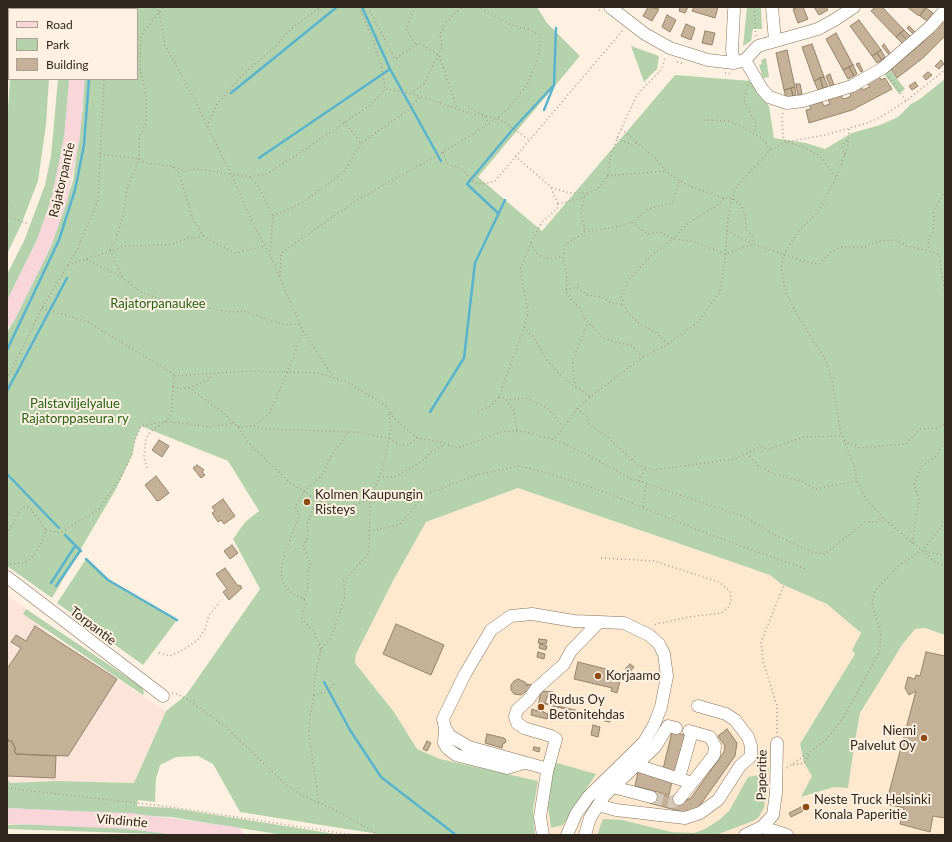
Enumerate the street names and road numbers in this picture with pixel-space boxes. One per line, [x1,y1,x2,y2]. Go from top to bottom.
street label: Rajatorpantie [46,141,78,219]
street label: Torpantie [67,604,119,648]
street label: Paperitie [754,749,770,801]
street label: Vihdintie [96,811,148,831]

